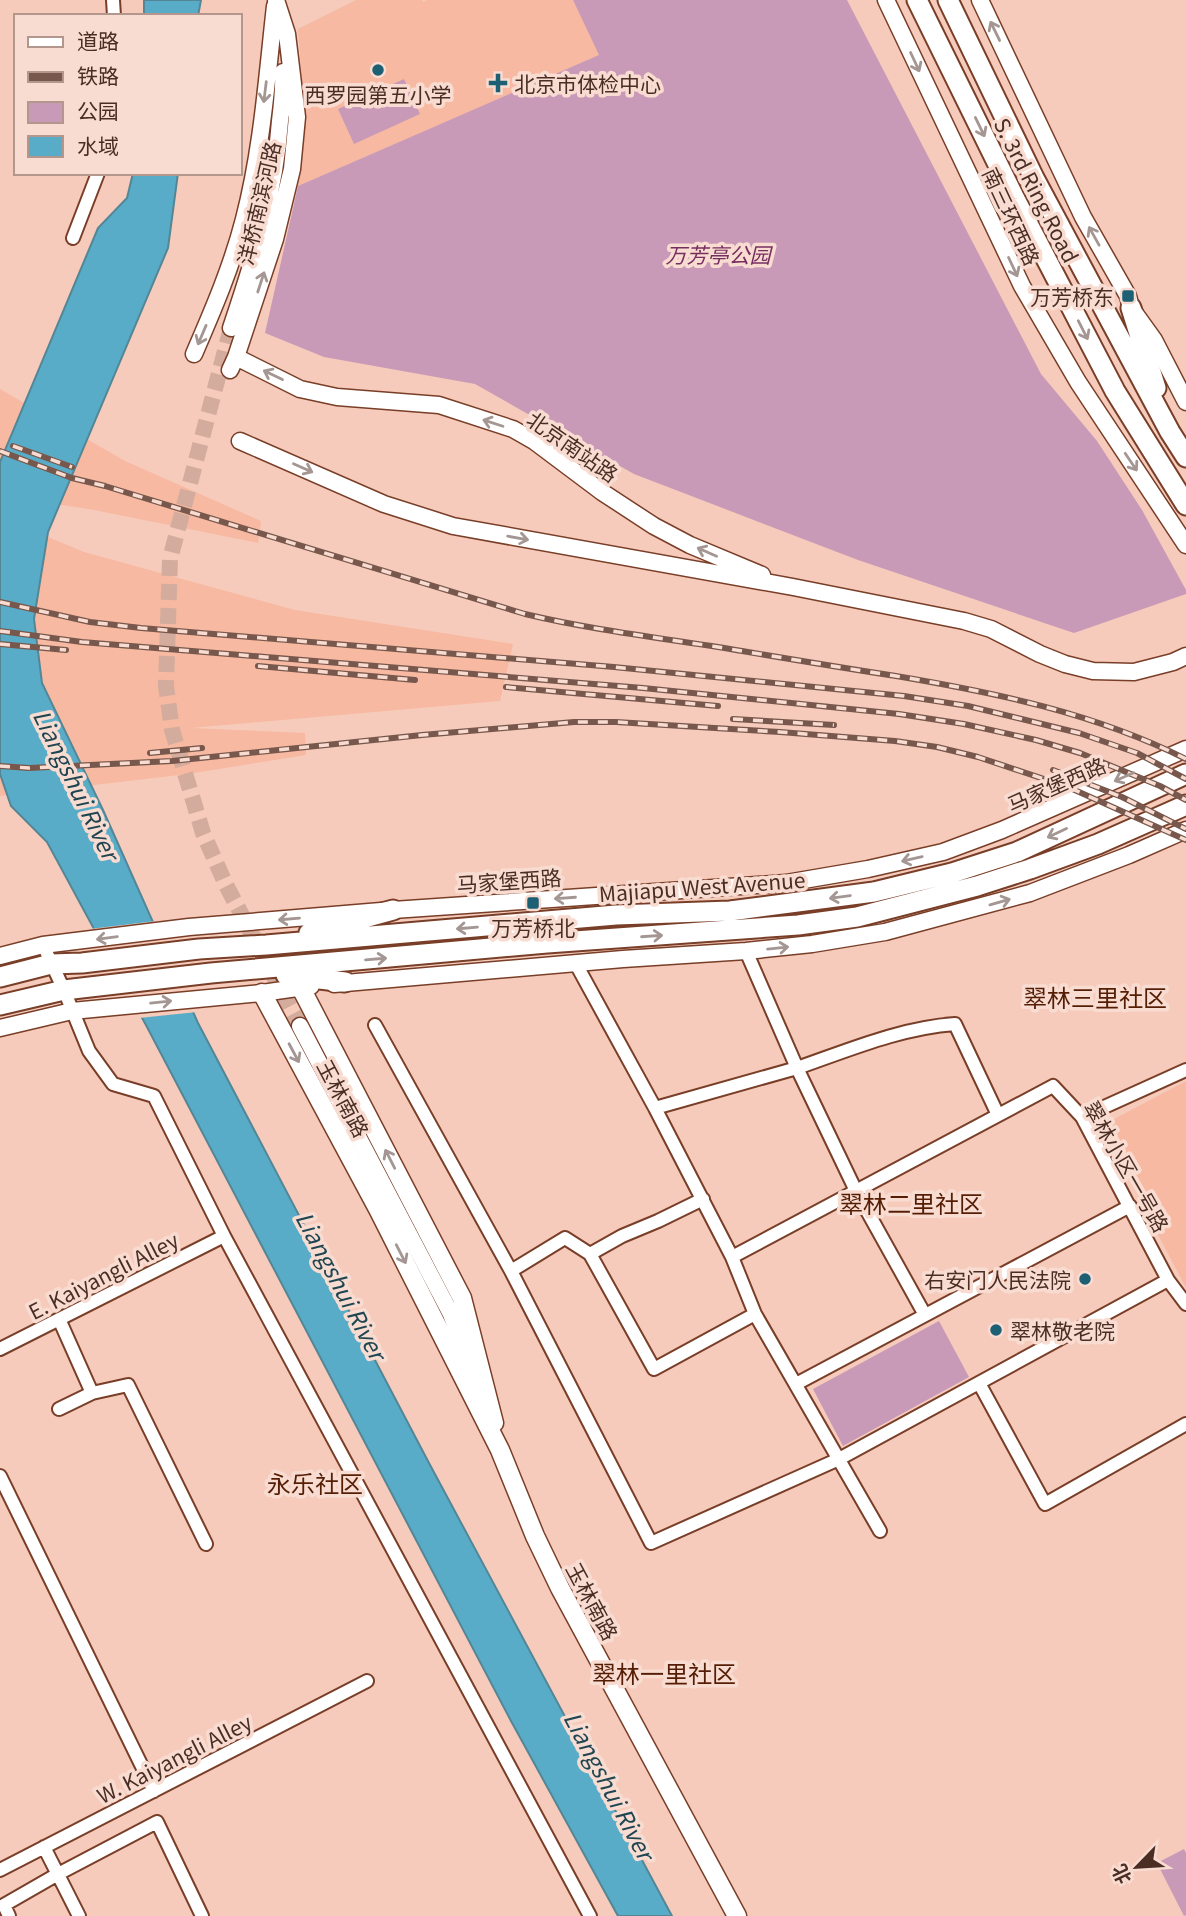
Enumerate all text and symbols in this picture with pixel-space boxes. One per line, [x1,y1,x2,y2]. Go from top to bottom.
legend [14,14,242,175]
one-way arrow [987,21,1001,42]
text: 道路 [77,25,119,55]
one-way arrow [909,51,923,72]
text: 铁路 [77,60,119,90]
marker: 西罗园第五小学 [370,62,386,78]
place label: 北京市体检中心 [514,68,661,98]
marker: 北京市体检中心 [488,73,508,93]
place label: 西罗园第五小学 [305,79,452,109]
one-way arrow [258,81,271,103]
text: 公园 [77,95,119,125]
street label: S. 3rd Ring Road [988,112,1086,268]
one-way arrow [973,116,987,137]
text: 水域 [77,130,119,160]
street label: 洋桥南滨河路 [229,138,287,268]
street label: 南三环西路 [976,162,1048,270]
one-way arrow [1087,226,1100,247]
park label: 万芳亭公园 [666,239,773,269]
one-way arrow [1007,256,1020,277]
one-way arrow [256,272,268,294]
place label: 万芳桥东 [1030,281,1114,311]
marker: 万芳桥东 [1120,288,1136,304]
one-way arrow [1076,319,1090,340]
one-way arrow [195,324,208,345]
one-way arrow [263,368,284,382]
street label: 北京南站路 [521,404,625,488]
one-way arrow [482,415,504,428]
one-way arrow [1124,451,1138,471]
one-way arrow [292,462,313,475]
one-way arrow [506,532,529,545]
one-way arrow [697,545,719,558]
water label: Liangshui River [26,703,130,869]
street label: 马家堡西路 [1002,749,1110,819]
one-way arrow [1114,771,1135,784]
one-way arrow [1047,827,1068,840]
one-way arrow [901,853,924,866]
street label: 马家堡西路 [456,861,562,899]
street label: Majiapu West Avenue [598,864,806,908]
one-way arrow [829,890,852,903]
one-way arrow [554,892,576,905]
marker: 万芳桥北 [525,895,541,911]
one-way arrow [988,895,1011,908]
place label: 万芳桥北 [491,912,575,942]
one-way arrow [278,913,301,926]
one-way arrow [456,922,479,935]
one-way arrow [640,929,662,942]
one-way arrow [96,932,119,945]
one-way arrow [766,941,788,954]
one-way arrow [364,952,387,965]
district label: 翠林三里社区 [1023,979,1167,1014]
one-way arrow [150,996,172,1009]
one-way arrow [288,1042,301,1063]
street label: 玉林南路 [311,1054,377,1142]
street label: 翠林小区一号路 [1077,1095,1177,1237]
one-way arrow [383,1149,397,1170]
district label: 翠林二里社区 [839,1185,983,1220]
water label: Liangshui River [289,1205,397,1369]
street label: E. Kaiyangli Alley [23,1224,183,1326]
one-way arrow [394,1243,408,1264]
place label: 右安门人民法院 [924,1264,1071,1294]
marker: 右安门人民法院 [1077,1271,1093,1287]
place label: 翠林敬老院 [1010,1315,1115,1345]
marker: 翠林敬老院 [988,1322,1004,1338]
district label: 永乐社区 [267,1465,363,1500]
street label: 玉林南路 [560,1557,626,1645]
district label: 翠林一里社区 [592,1655,736,1690]
water label: Liangshui River [557,1705,665,1869]
street label: W. Kaiyangli Alley [91,1706,257,1810]
north arrow [1102,1832,1172,1902]
text: 北 [1104,1860,1136,1889]

